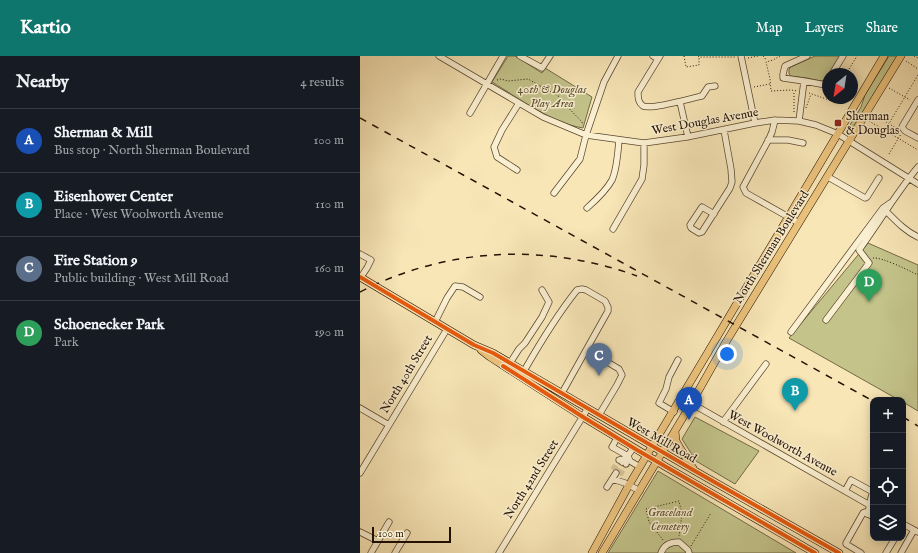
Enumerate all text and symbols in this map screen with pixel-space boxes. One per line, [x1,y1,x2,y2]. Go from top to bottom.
text: Kartio [20,16,71,40]
text: Map [756,19,783,37]
text: Layers [805,19,844,37]
text: Share [866,19,898,37]
north arrow [822,68,858,104]
text: Nearby [16,72,69,93]
text: 4 results [300,74,344,91]
park label: 40th & Douglas Play Area [518,82,587,111]
street label: West Douglas Avenue [651,105,760,138]
place label: Sherman & Douglas [846,109,899,138]
marker: Sherman & Douglas [833,118,843,128]
text: Sherman & Mill [54,123,152,142]
text: A [25,132,33,149]
text: 100 m [314,132,344,149]
text: Bus stop · North Sherman Boulevard [54,142,250,159]
text: Eisenhower Center [54,187,173,206]
street label: North Sherman Boulevard [730,187,813,307]
text: B [25,196,33,213]
text: 110 m [315,196,344,213]
text: Place · West Woolworth Avenue [54,206,223,223]
text: Fire Station 9 [54,251,137,270]
text: C [24,260,34,277]
text: 160 m [314,260,344,277]
pin: D [856,269,882,302]
text: Public building · West Mill Road [54,270,229,287]
text: Schoenecker Park [54,315,164,334]
text: D [24,324,34,341]
text: 190 m [314,324,344,341]
street label: North 40th Street [377,332,436,416]
text: Park [54,334,79,351]
pin: C [586,343,612,376]
your location [717,344,737,364]
pin: B [782,378,808,411]
pin: A [676,387,702,420]
map controls [870,397,906,541]
button: + [870,397,906,433]
street label: West Woolworth Avenue [726,407,840,480]
street label: West Mill Road [624,414,700,467]
button: − [870,433,906,469]
street label: North 42nd Street [501,437,562,522]
button: locate [870,469,906,505]
park label: Graceland Cemetery [648,505,694,534]
button: layers [870,505,906,541]
scale bar [372,525,451,544]
text: 100 m [378,527,404,541]

